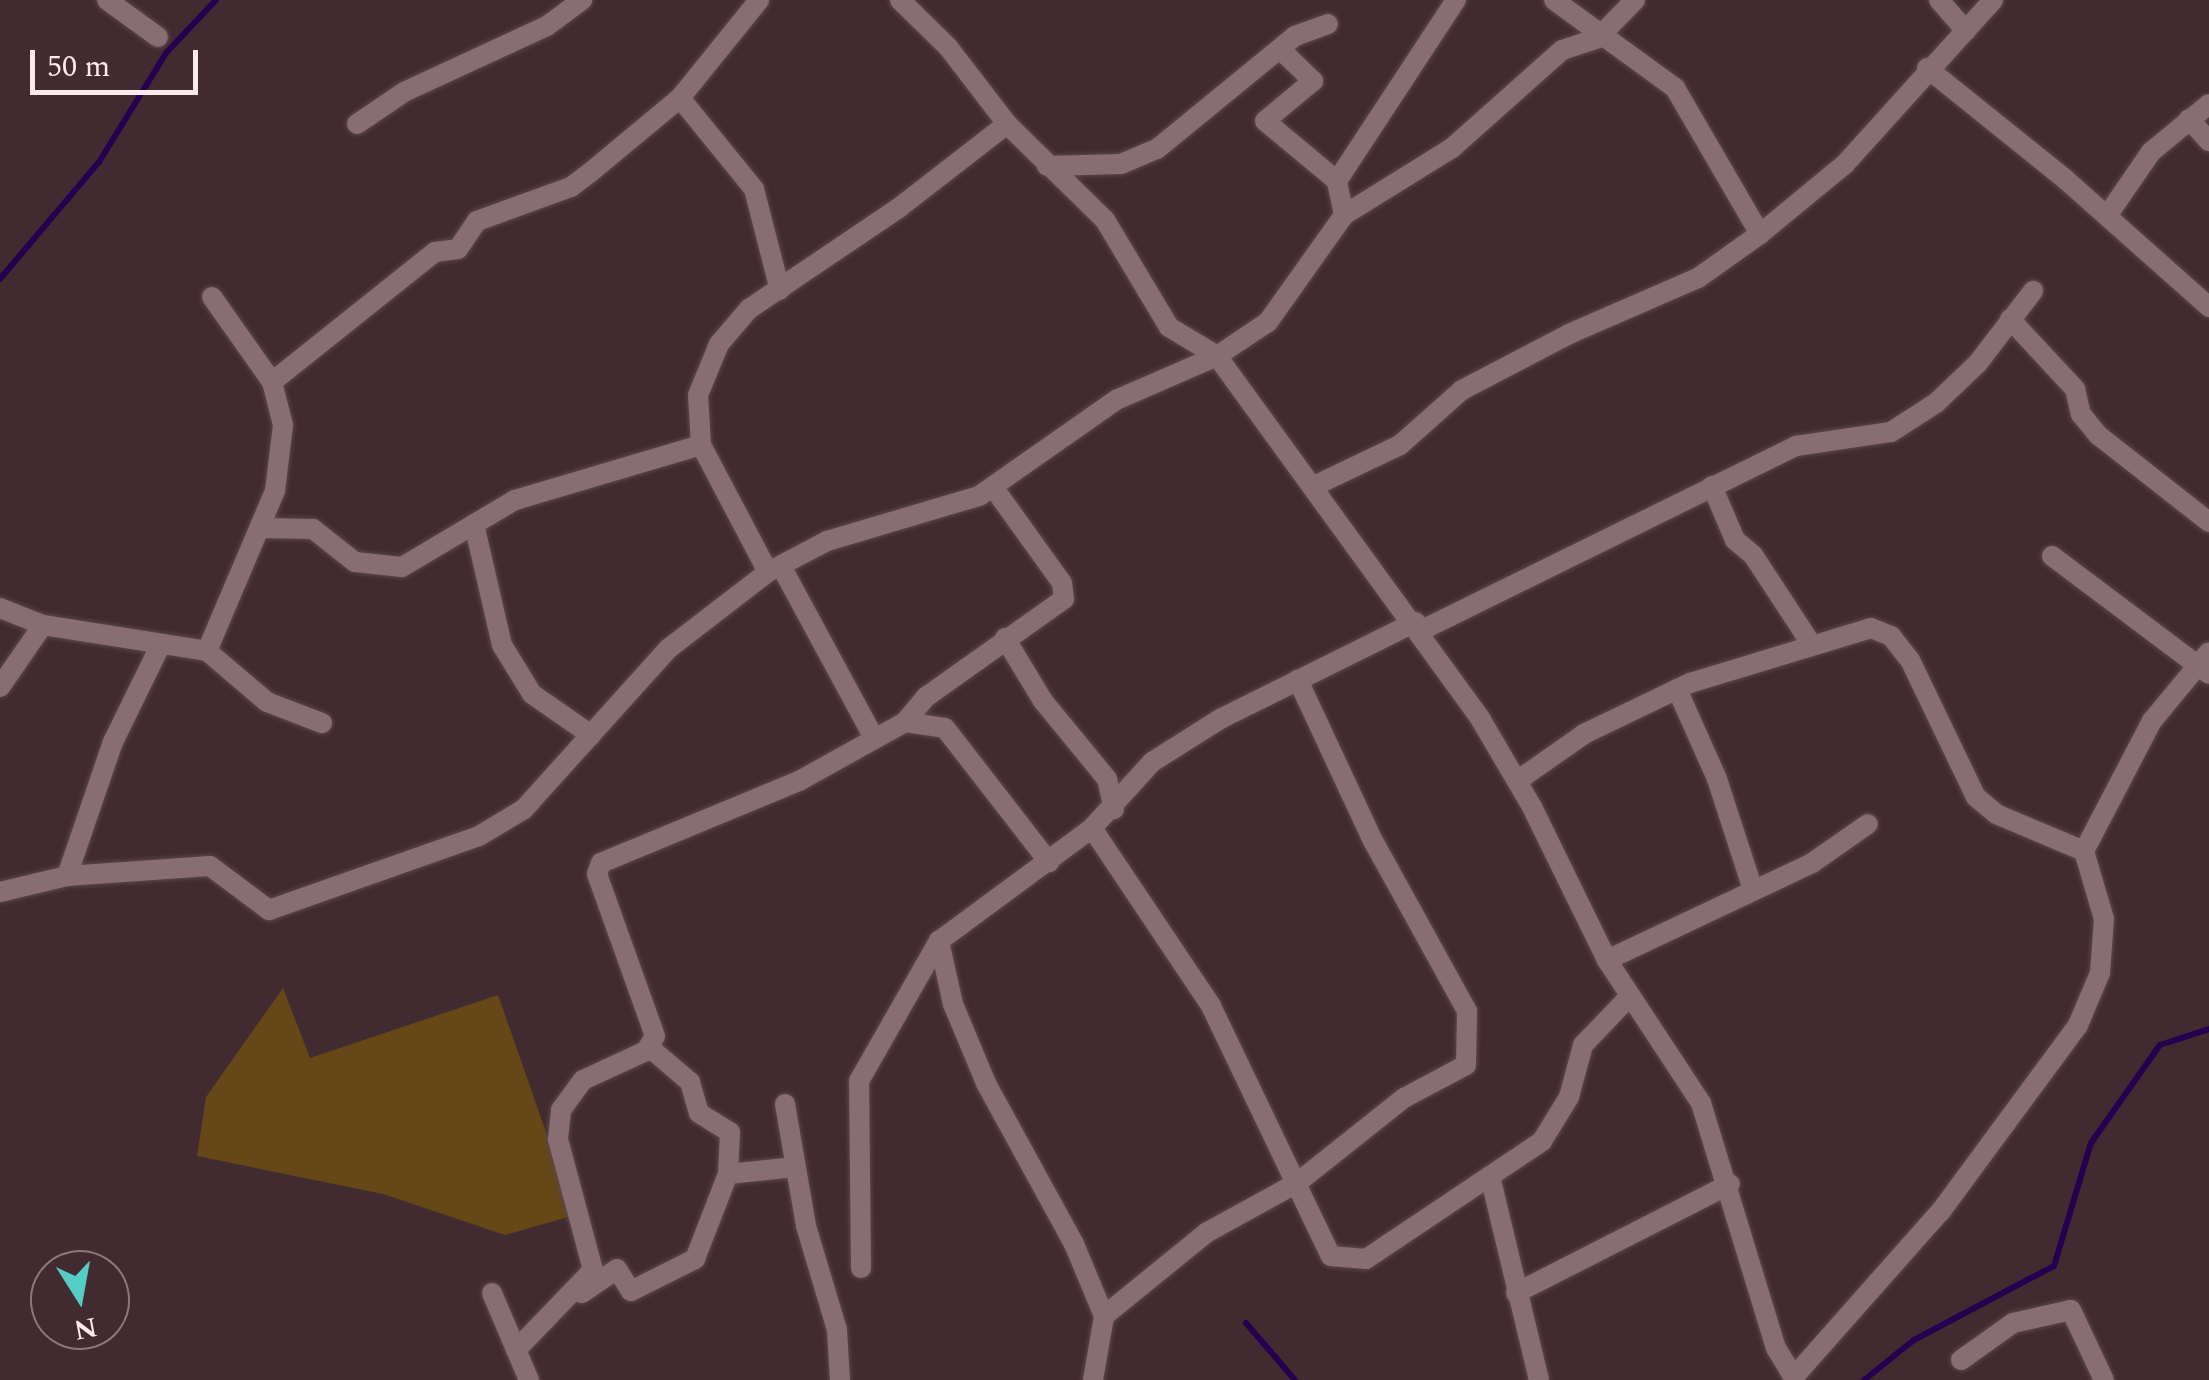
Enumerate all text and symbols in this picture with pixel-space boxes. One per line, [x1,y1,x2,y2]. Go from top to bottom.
scale bar [35,30,202,92]
text: 50 m [47,44,110,90]
north arrow [30,1250,130,1350]
text: N [70,1305,101,1351]

